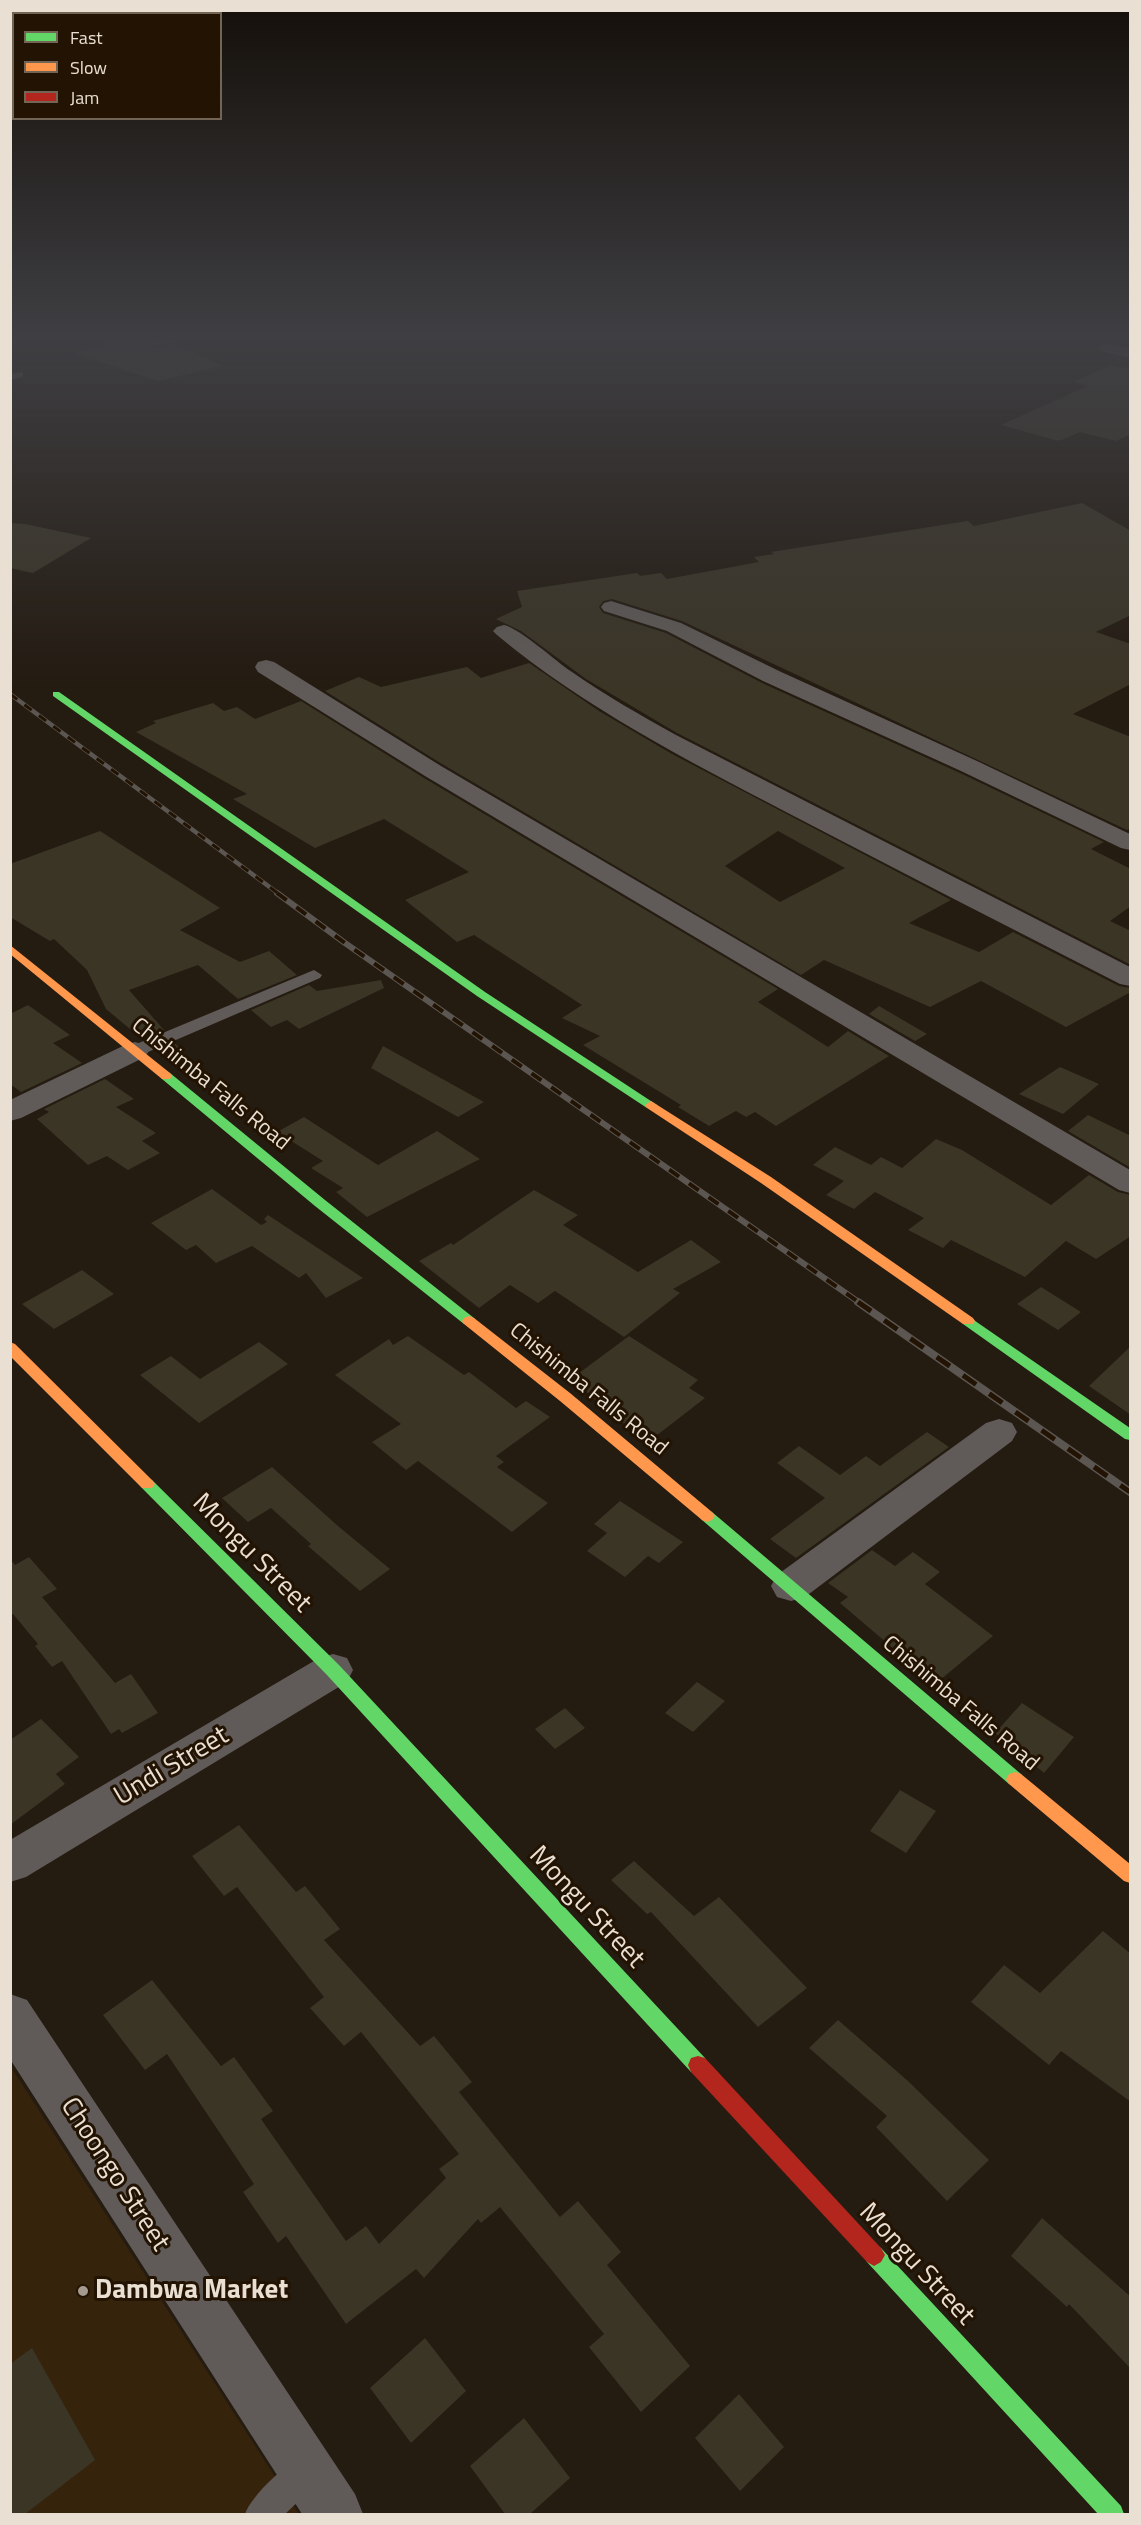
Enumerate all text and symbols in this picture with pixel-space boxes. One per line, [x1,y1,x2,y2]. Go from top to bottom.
legend [12,12,222,120]
text: Fast [70,24,103,51]
text: Slow [70,54,107,81]
text: Jam [70,84,99,111]
street label: Chishimba Falls Road [126,1013,294,1157]
street label: Chishimba Falls Road [504,1318,672,1462]
street label: Mongu Street [185,1488,317,1620]
street label: Chishimba Falls Road [876,1631,1044,1777]
street label: Undi Street [109,1720,235,1814]
street label: Mongu Street [521,1840,651,1976]
street label: Choongo Street [53,2092,175,2258]
street label: Mongu Street [851,2197,981,2333]
place label: Dambwa Market [95,2275,288,2307]
marker: Dambwa Market [76,2284,90,2298]

